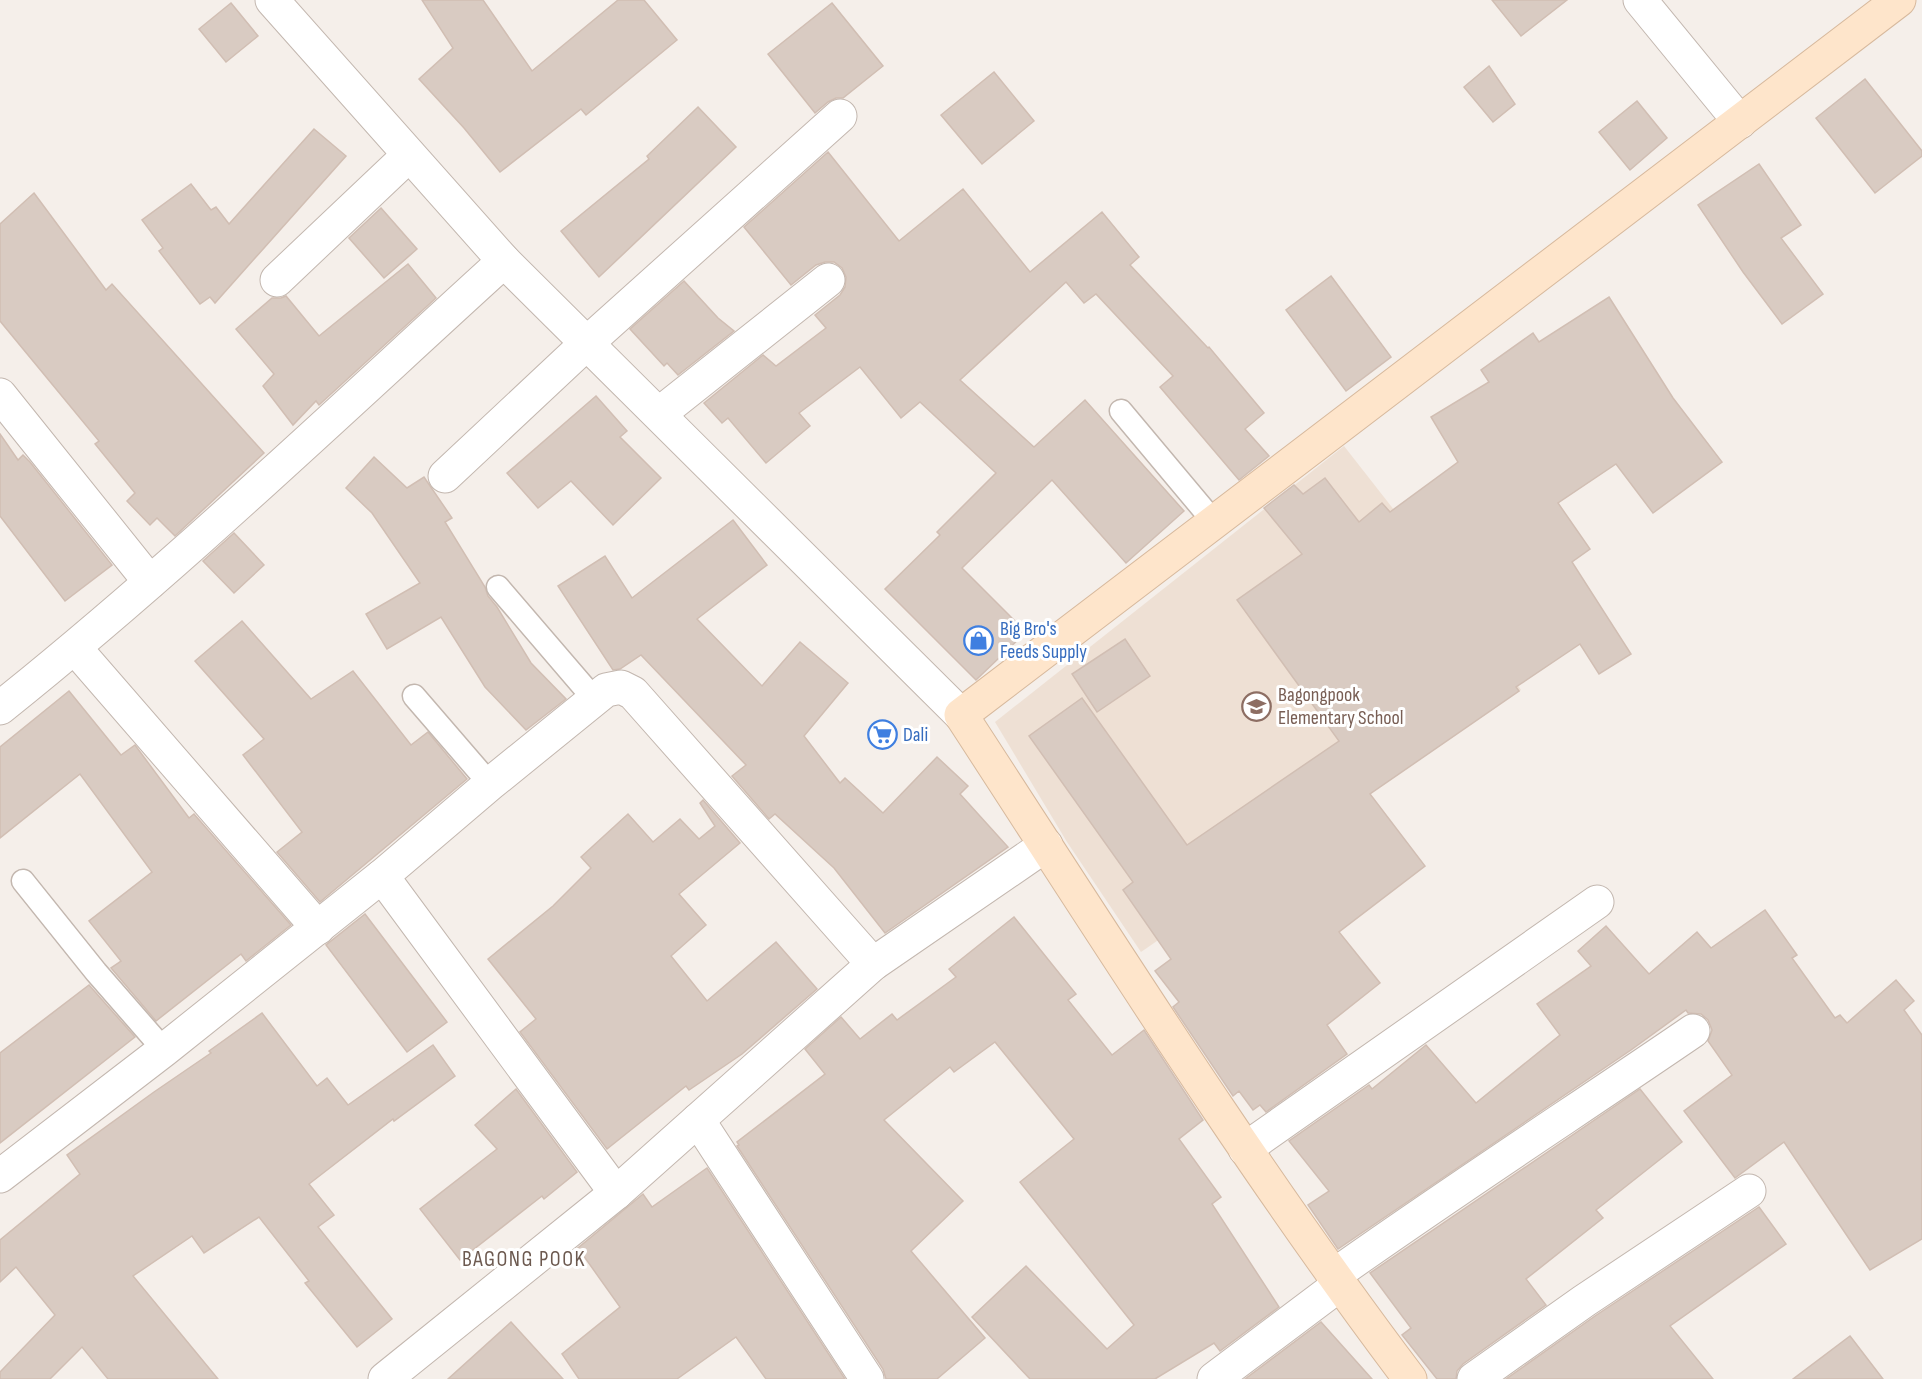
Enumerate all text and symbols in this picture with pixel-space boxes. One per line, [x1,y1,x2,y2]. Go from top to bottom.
place label: Big Bro's Feeds Supply [1000,617,1087,664]
shop icon: Big Bro's Feeds Supply [963,624,995,656]
place label: Bagongpook Elementary School [1278,683,1404,730]
school or university icon: Bagongpook Elementary School [1241,690,1273,722]
supermarket icon: Dali [866,718,898,750]
place label: Dali [903,723,928,747]
district label: BAGONG POOK [462,1246,586,1273]

